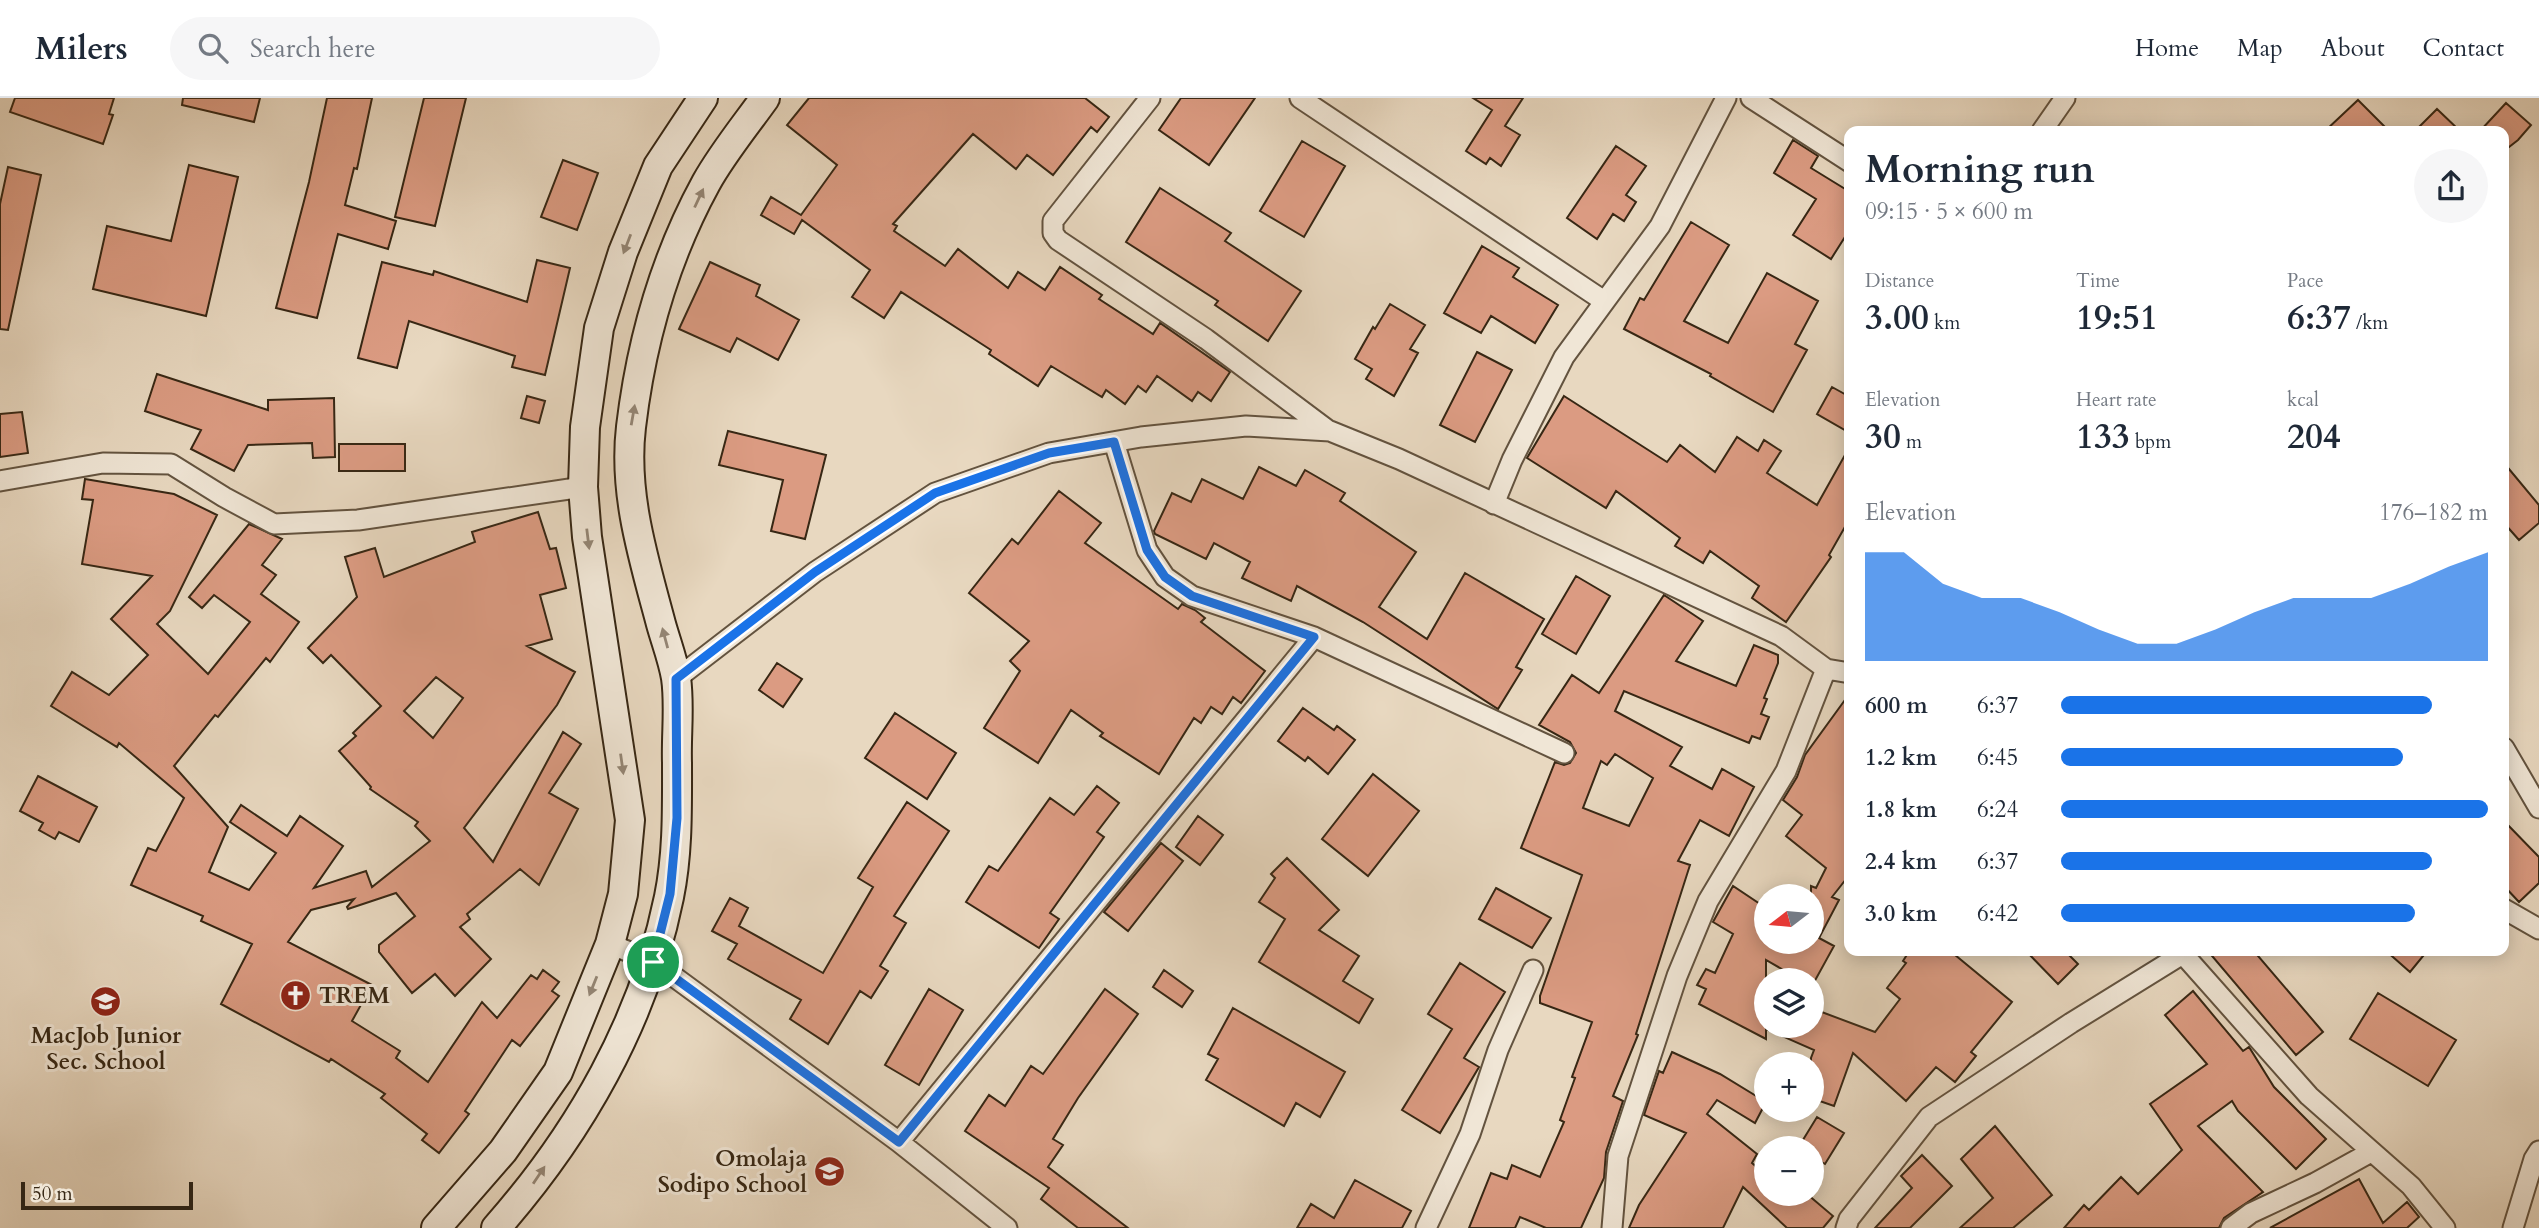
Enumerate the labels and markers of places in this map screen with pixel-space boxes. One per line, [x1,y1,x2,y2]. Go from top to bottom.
pin [623,932,683,992]
church icon: TREM [279,978,313,1012]
place label: TREM [319,980,390,1011]
school or university icon: MacJob Junior Sec. School [89,984,123,1018]
place label: MacJob Junior Sec. School [31,1020,182,1077]
place label: Omolaja Sodipo School [658,1143,808,1200]
school or university icon: Omolaja Sodipo School [813,1154,847,1188]

